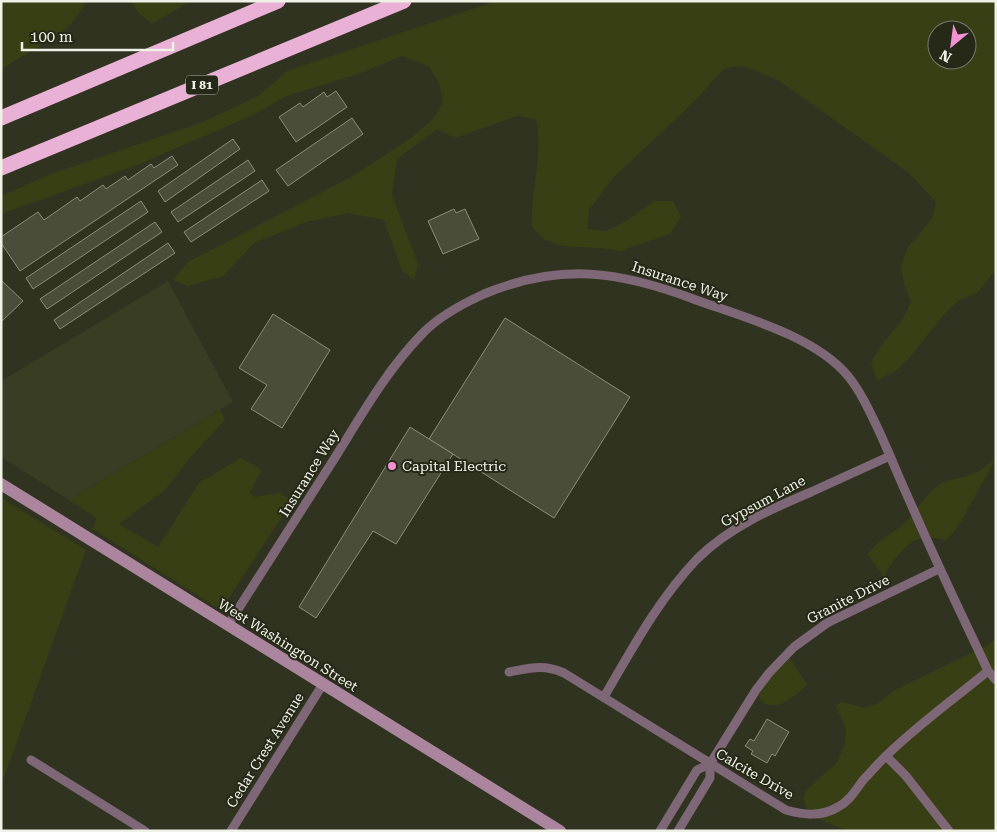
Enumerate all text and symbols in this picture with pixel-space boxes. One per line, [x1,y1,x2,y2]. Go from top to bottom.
scale bar [22,20,174,52]
north arrow [927,20,977,70]
text: 100 m [30,28,73,46]
text: N [937,47,954,66]
road number: I 81 [186,76,218,94]
street label: Insurance Way [630,258,731,304]
street label: Insurance Way [276,426,343,520]
place label: Capital Electric [402,458,506,474]
marker: Capital Electric [386,460,398,472]
street label: Gypsum Lane [718,472,808,530]
street label: Granite Drive [804,571,892,627]
street label: West Washington Street [215,595,361,695]
street label: Cedar Crest Avenue [223,689,307,811]
street label: Calcite Drive [713,745,797,803]

